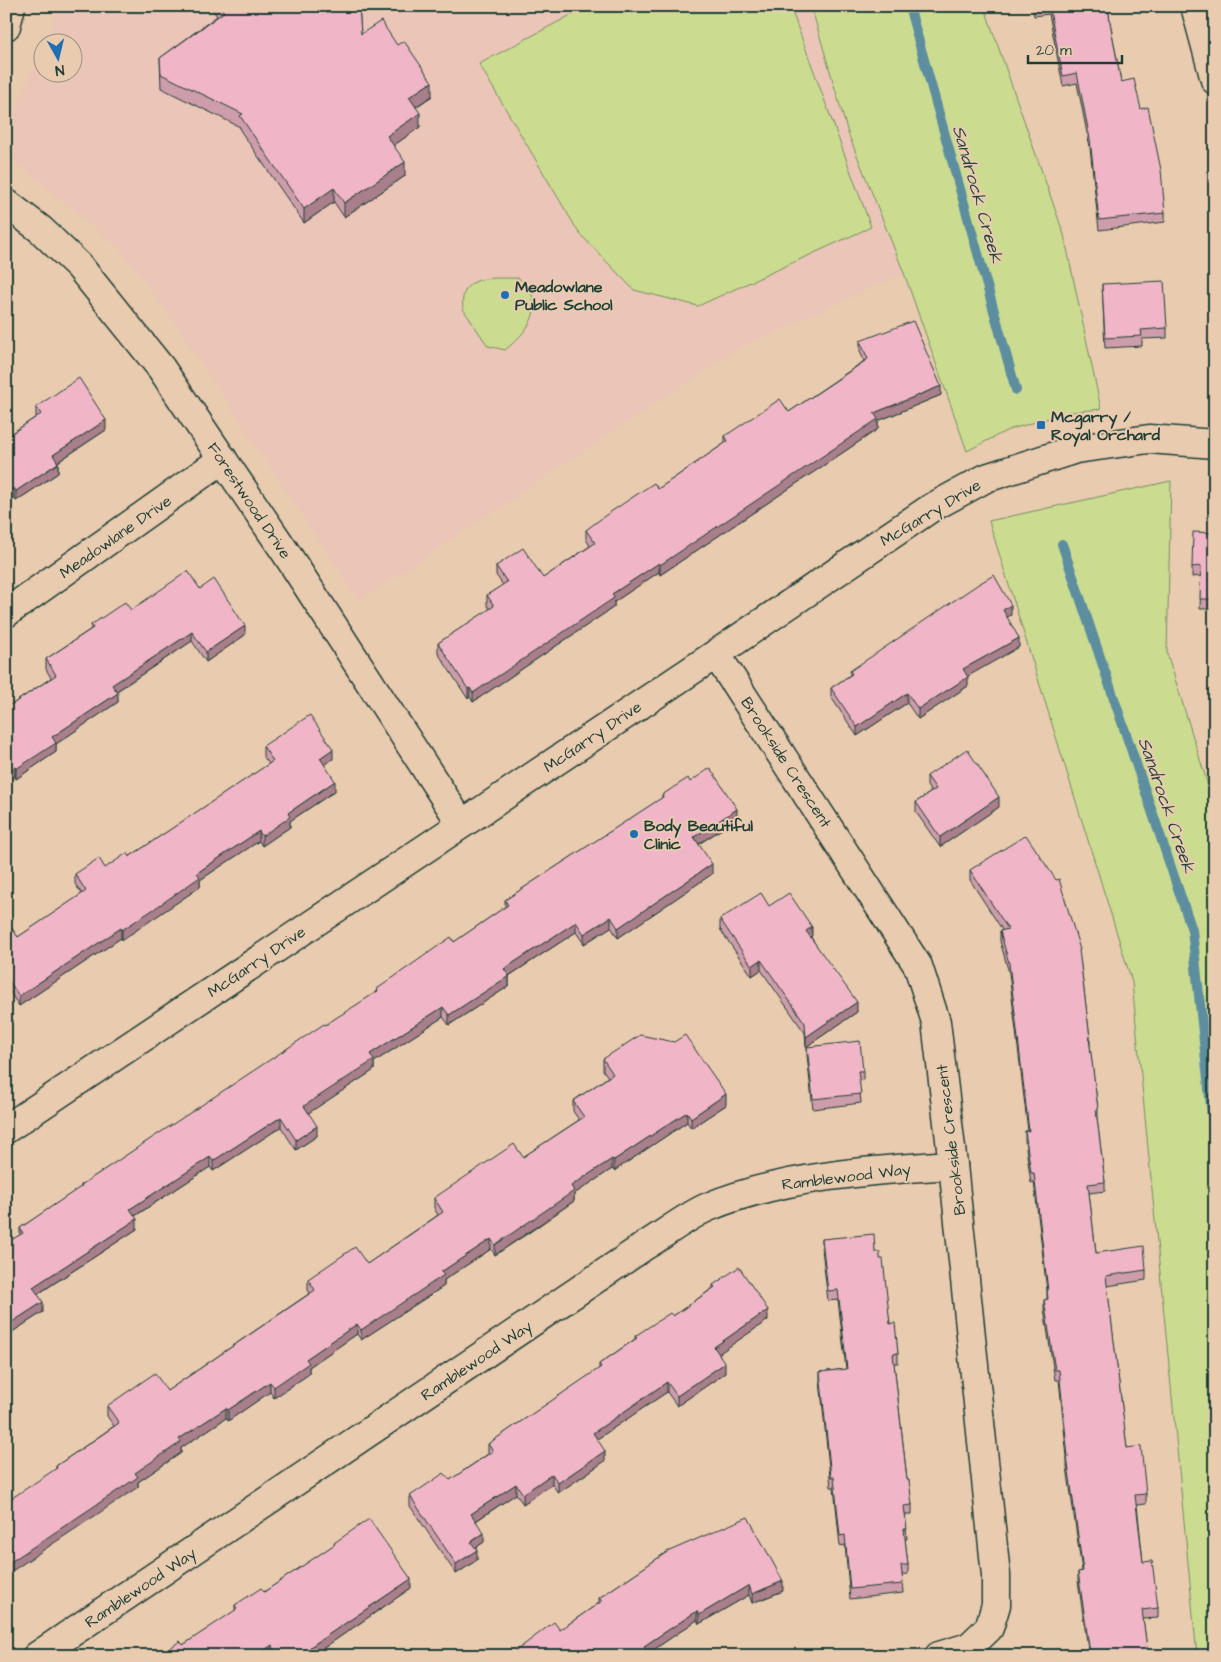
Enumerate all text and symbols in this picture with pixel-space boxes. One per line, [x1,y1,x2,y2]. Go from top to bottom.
north arrow [32,32,82,82]
scale bar [1028,32,1122,64]
text: 20 m [1036,40,1072,61]
text: N [54,59,65,80]
water label: Sandrock Creek [946,123,1009,267]
place label: Meadowlane Public School [515,276,613,316]
marker: Meadowlane Public School [499,289,511,301]
place label: Mcgarry / Royal Orchard [1051,406,1161,447]
marker: Mcgarry / Royal Orchard [1035,419,1047,431]
street label: Forestwood Drive [202,438,297,563]
street label: McGarry Drive [876,474,986,553]
street label: Meadowlane Drive [55,490,176,584]
street label: Brookside Crescent [736,693,837,833]
street label: McGarry Drive [539,696,647,779]
water label: Sandrock Creek [1132,734,1202,877]
place label: Body Beautiful Clinic [644,815,754,855]
marker: Body Beautiful Clinic [628,828,640,840]
street label: McGarry Drive [203,921,311,1004]
street label: Brookside Crescent [931,1063,971,1217]
street label: Ramblewood Way [780,1158,912,1197]
street label: Ramblewood Way [417,1315,537,1407]
street label: Ramblewood Way [81,1542,201,1634]

